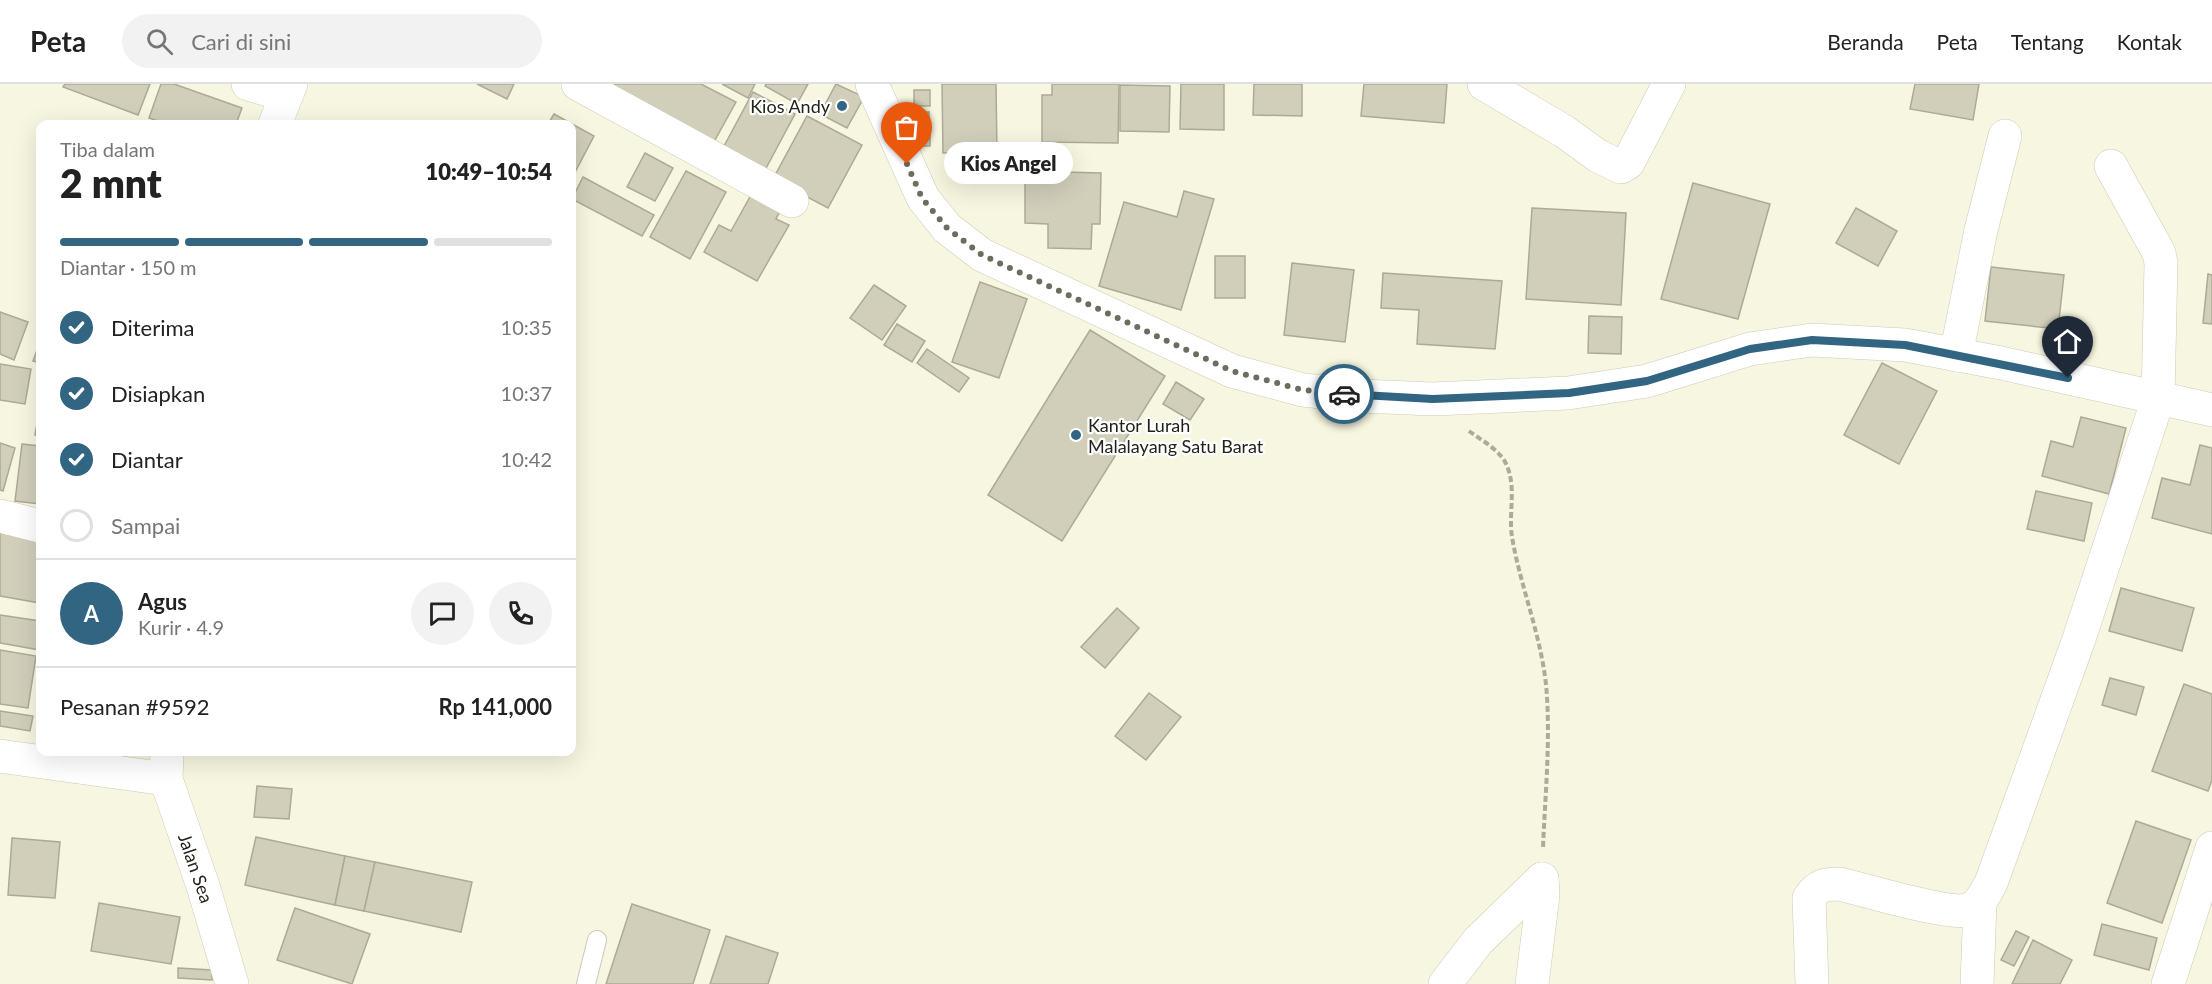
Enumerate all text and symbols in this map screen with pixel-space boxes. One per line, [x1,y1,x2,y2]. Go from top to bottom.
search box [122,14,542,68]
text: Peta [30,24,86,58]
icon: search [143,25,176,58]
text: Cari di sini [191,28,291,55]
text: Beranda [1827,29,1904,54]
text: Peta [1937,29,1978,54]
text: Tentang [2011,29,2084,54]
text: Kontak [2117,29,2182,54]
place label: Kios Andy [750,95,831,117]
marker: Kios Andy [835,99,849,113]
pin [881,102,932,164]
icon: bag [890,111,923,144]
text: Tiba dalam [60,137,155,161]
callout: Kios Angel [943,143,1072,185]
text: Kios Angel [960,151,1057,175]
text: 10:49–10:54 [426,158,552,185]
text: 2 mnt [60,160,162,206]
text: Diantar · 150 m [60,255,197,279]
icon: check [60,311,93,344]
text: Diterima [111,314,195,341]
text: 10:35 [501,315,552,339]
pin [2042,316,2093,378]
icon: home [2051,325,2084,358]
courier [1314,364,1374,424]
icon: check [60,377,93,410]
icon: car [1328,378,1361,411]
text: Disiapkan [111,380,205,407]
text: 10:37 [501,381,552,405]
place label: Kantor Lurah Malalayang Satu Barat [1088,414,1264,457]
marker: Kantor Lurah Malalayang Satu Barat [1069,428,1083,442]
icon: check [60,443,93,476]
text: Diantar [111,446,183,473]
text: 10:42 [501,447,552,471]
text: Sampai [111,512,180,539]
button: chat [411,582,474,645]
button: phone [489,582,552,645]
text: Agus [138,588,187,615]
text: A [84,600,99,627]
text: Kurir · 4.9 [138,615,224,639]
text: Pesanan #9592 [60,693,210,720]
text: Rp 141,000 [438,693,552,720]
street label: Jalan Sea [174,830,218,906]

